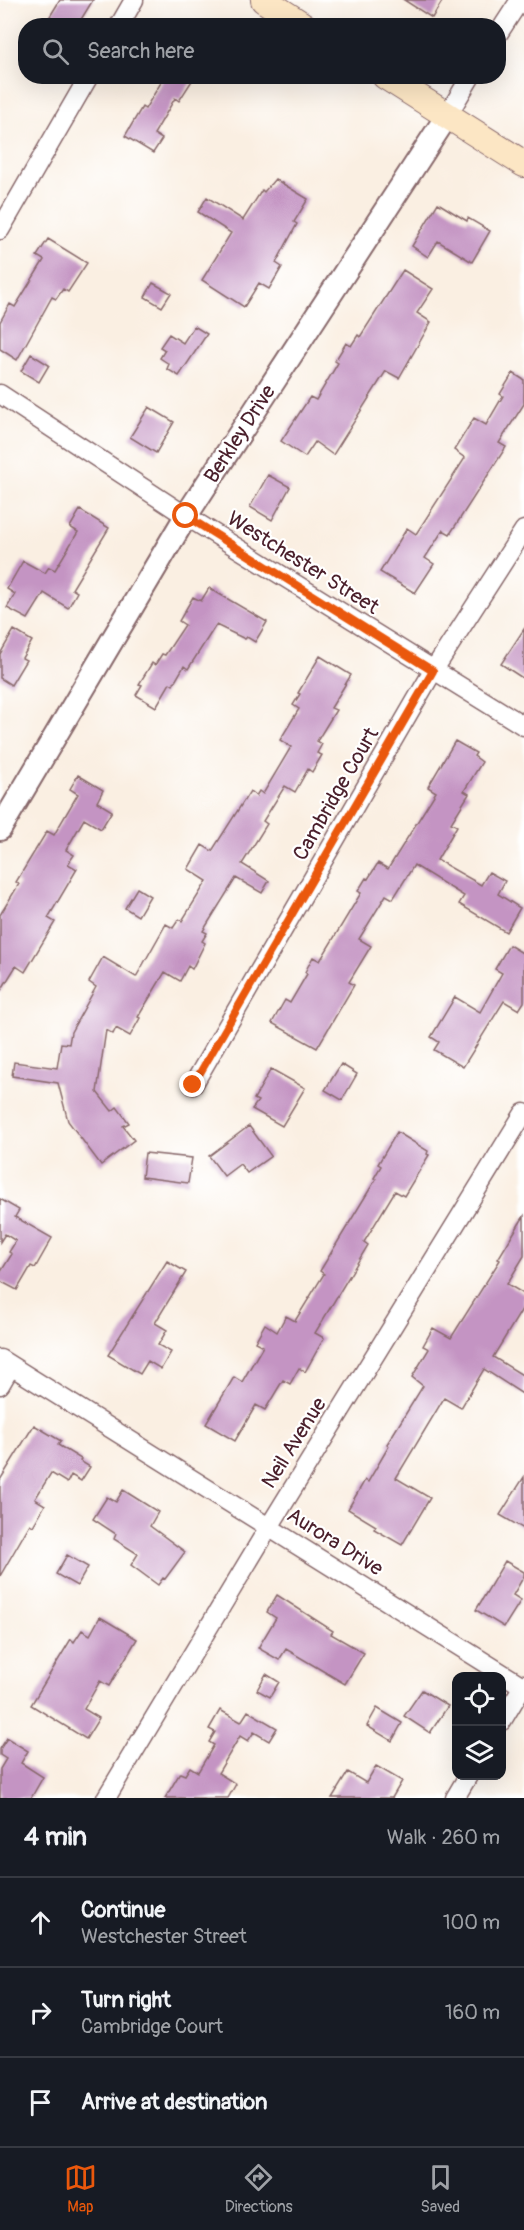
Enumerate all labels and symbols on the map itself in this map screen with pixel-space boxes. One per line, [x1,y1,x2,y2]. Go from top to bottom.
street label: Berkley Drive [198,379,282,488]
route start [172,502,198,528]
street label: Westchester Street [222,505,384,621]
street label: Cambridge Court [287,722,385,865]
route end [179,1071,205,1097]
street label: Neil Avenue [255,1392,333,1494]
street label: Aurora Drive [282,1502,389,1582]

